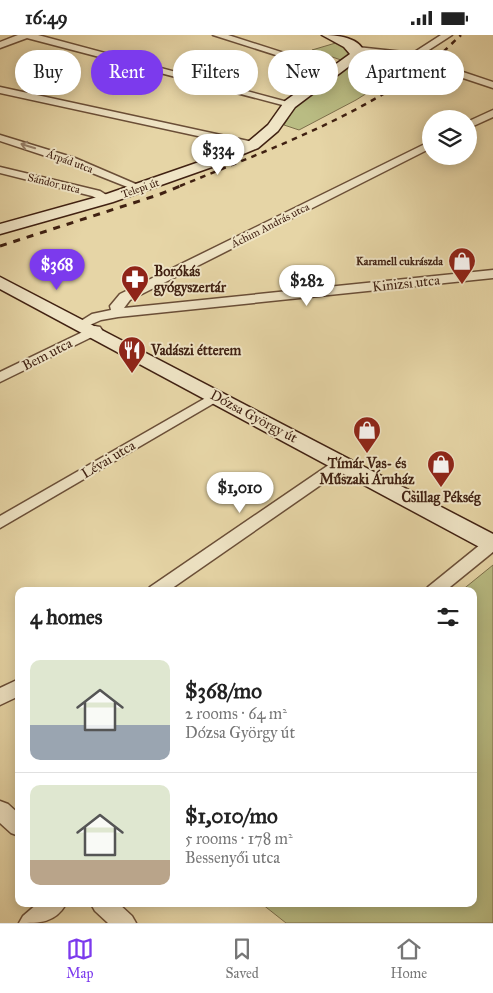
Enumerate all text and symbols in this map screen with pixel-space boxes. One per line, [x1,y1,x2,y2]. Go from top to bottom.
text: 16:49 [25,6,68,29]
chip: Buy [15,50,81,95]
chip: Rent [91,50,163,95]
chip: Filters [173,50,258,95]
chip: New [268,50,338,95]
chip: Apartment [348,50,464,95]
map controls [422,110,477,165]
button: layers [422,110,477,165]
pin: $334 [188,133,248,176]
one-way arrow [20,140,36,150]
text: $334 [202,140,234,159]
street label: Árpád utca [44,147,95,176]
street label: Sándor utca [26,171,82,196]
street label: Telepi út [119,176,161,201]
street label: Áchim András utca [228,200,312,251]
shop icon: Karamell cukrászda [447,246,477,285]
pin: $368 [27,249,87,291]
text: $368 [41,255,73,274]
place label: Karamell cukrászda [356,255,443,268]
place label: Borókás gyógyszertár [154,263,227,297]
pharmacy icon: Borókás gyógyszertár [120,264,150,303]
pin: $282 [277,265,337,307]
text: $282 [290,271,324,290]
street label: Kinizsi utca [371,271,441,295]
street label: Bem utca [19,335,75,374]
restaurant icon: Vadászi étterem [117,335,147,374]
place label: Vadászi étterem [150,342,242,359]
street label: Dózsa György út [207,386,300,447]
shop icon: Tímár Vas- és Műszaki Áruház [352,415,382,454]
street label: Lévai utca [78,437,138,482]
shop icon: Csillag Pékség [426,449,456,488]
place label: Tímár Vas- és Műszaki Áruház [320,455,415,488]
pin: $1,010 [199,471,281,514]
text: $1,010 [218,478,262,497]
place label: Csillag Pékség [402,489,481,507]
icon: filters [434,603,462,631]
text: 4 homes [30,604,102,630]
text: $368/mo [185,678,262,704]
icon: home [70,680,130,740]
text: 2 rooms · 64 m² [185,704,287,723]
text: Dózsa György út [185,723,295,742]
text: $1,010/mo [185,803,278,829]
icon: home [70,805,130,865]
text: 5 rooms · 178 m² [185,829,293,848]
text: Bessenyői utca [185,848,280,867]
tab: Map [66,935,94,982]
tab: Saved [226,935,259,982]
tab: Home [391,935,427,982]

